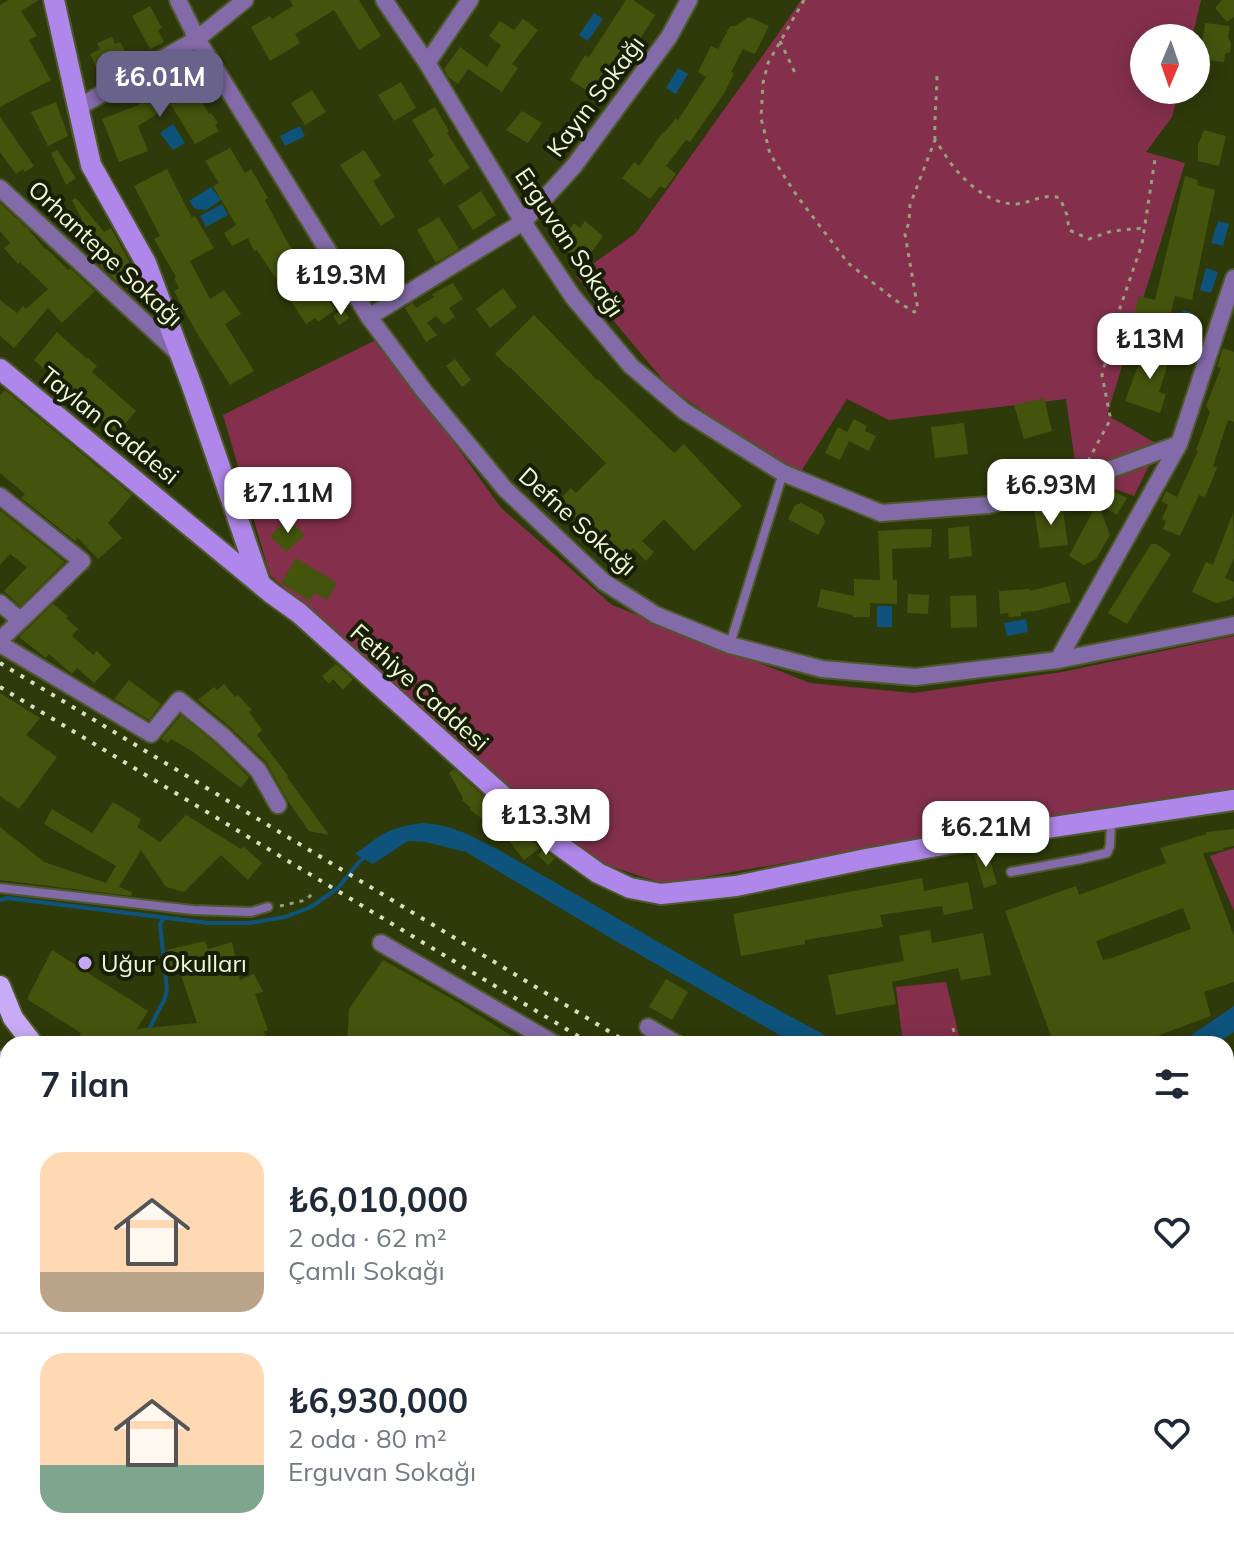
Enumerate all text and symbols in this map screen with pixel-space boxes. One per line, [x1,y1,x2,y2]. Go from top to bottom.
north arrow [1130,24,1210,104]
map controls [1130,24,1210,104]
street label: Kayın Sokağı [540,30,650,162]
pin: ₺6.01M [95,51,225,119]
text: ₺6.01M [114,60,206,93]
street label: Erguvan Sokağı [509,162,631,322]
street label: Orhantepe Sokağı [23,174,189,332]
pin: ₺19.3M [276,249,406,317]
text: ₺19.3M [295,258,387,291]
pin: ₺13M [1103,313,1197,381]
text: ₺13M [1115,322,1185,355]
street label: Taylan Caddesi [34,360,186,490]
pin: ₺6.93M [986,459,1116,527]
street label: Defne Sokağı [513,460,643,582]
pin: ₺7.11M [223,467,353,535]
text: ₺6.93M [1005,468,1097,501]
text: ₺7.11M [242,476,334,509]
street label: Fethiye Caddesi [345,617,495,757]
pin: ₺13.3M [481,789,611,857]
text: ₺13.3M [500,798,592,831]
pin: ₺6.21M [921,801,1051,869]
text: ₺6.21M [940,810,1032,843]
place label: Uğur Okulları [101,948,247,978]
marker: Uğur Okulları [76,954,94,972]
icon: filters [1150,1062,1194,1106]
text: 7 ilan [40,1063,129,1106]
text: ₺6,010,000 [288,1178,468,1221]
icon: home [104,1184,200,1280]
icon: heart [1150,1210,1194,1254]
text: 2 oda · 62 m² [288,1221,447,1254]
text: Çamlı Sokağı [288,1254,445,1287]
text: ₺6,930,000 [288,1379,468,1422]
icon: home [104,1385,200,1481]
icon: heart [1150,1411,1194,1455]
text: 2 oda · 80 m² [288,1422,447,1455]
text: Erguvan Sokağı [288,1455,476,1488]

